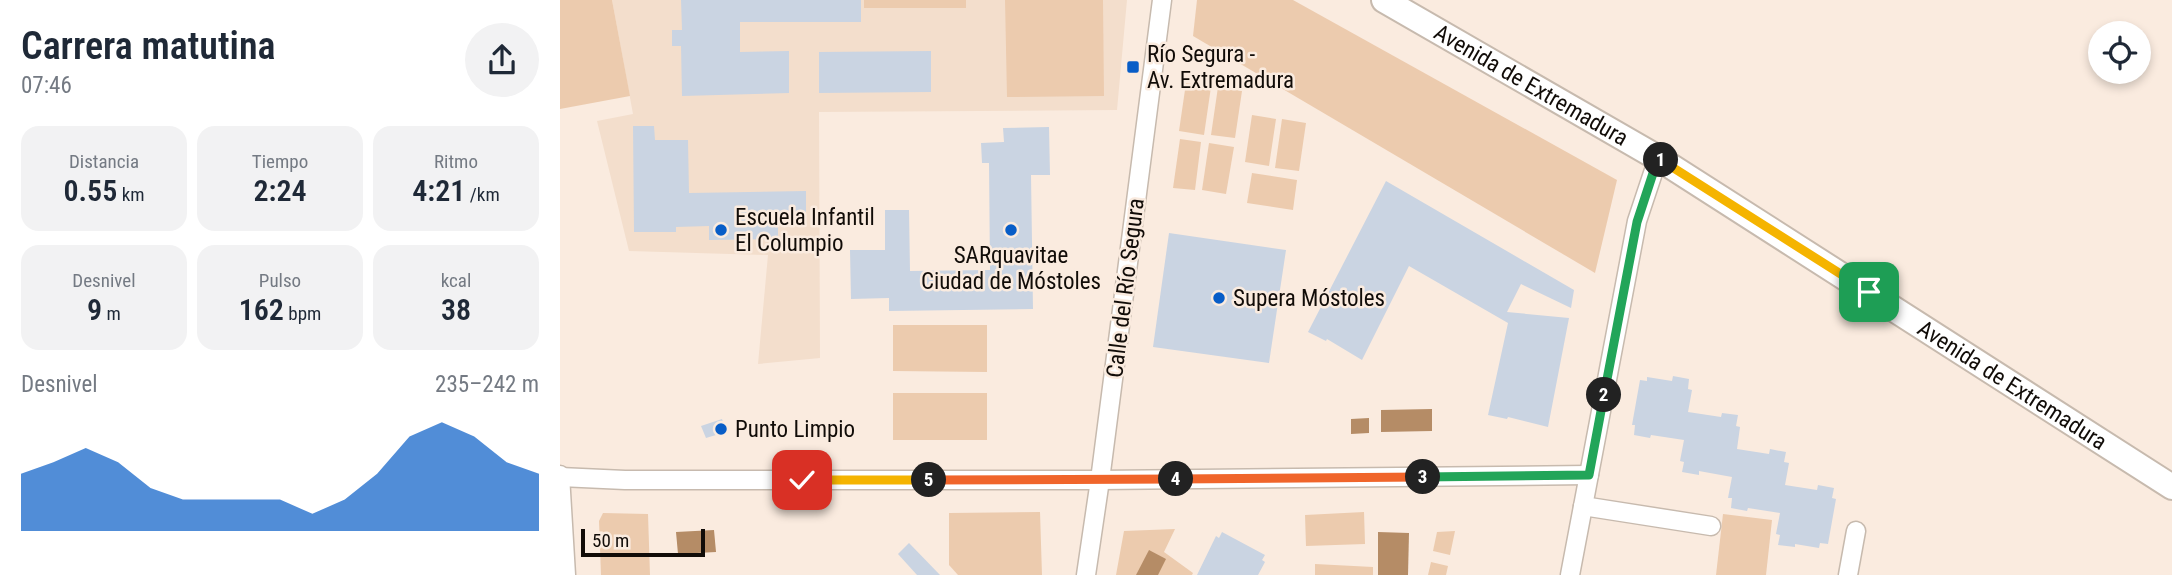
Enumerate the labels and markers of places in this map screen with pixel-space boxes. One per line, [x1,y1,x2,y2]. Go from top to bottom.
place label: Río Segura - Av. Extremadura [1147,41,1294,94]
marker: Río Segura - Av. Extremadura [1125,59,1141,75]
pin: 1 [1644,142,1678,178]
place label: Escuela Infantil El Columpio [735,204,875,257]
marker: Escuela Infantil El Columpio [713,222,729,238]
marker: SARquavitae Ciudad de Móstoles [1003,222,1019,238]
place label: SARquavitae Ciudad de Móstoles [921,242,1101,295]
pin [1839,262,1899,322]
place label: Supera Móstoles [1233,285,1385,312]
marker: Supera Móstoles [1211,290,1227,306]
pin: 2 [1586,378,1622,412]
place label: Punto Limpio [735,416,855,443]
marker: Punto Limpio [713,421,729,437]
pin [772,450,832,510]
pin: 3 [1406,460,1440,494]
pin: 5 [912,462,946,498]
pin: 4 [1158,462,1194,496]

